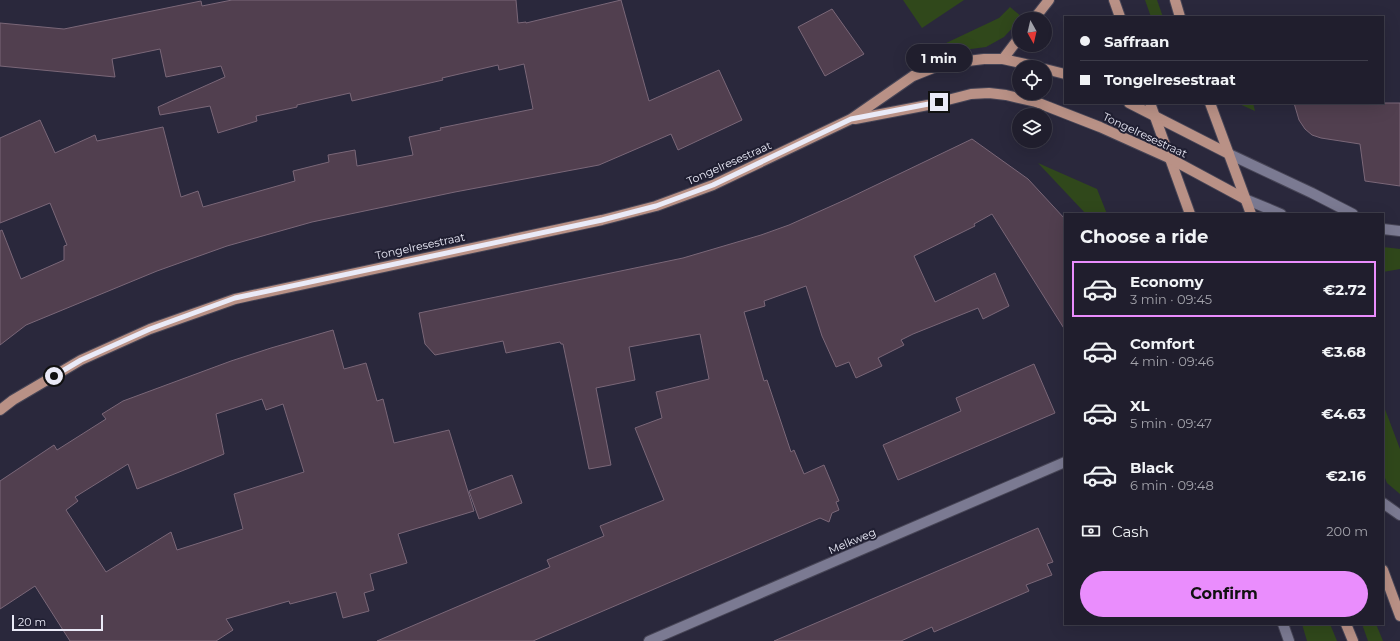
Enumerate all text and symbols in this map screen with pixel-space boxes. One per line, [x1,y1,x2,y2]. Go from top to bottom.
north arrow [1012,12,1052,52]
map controls [1012,12,1052,148]
text: Saffraan [1104,32,1169,51]
callout: 1 min [906,44,972,72]
text: 1 min [921,50,957,66]
button: locate [1012,60,1052,100]
text: Tongelresestraat [1104,70,1236,89]
route end [930,93,948,111]
button: layers [1012,108,1052,148]
street label: Tongelresestraat [1101,109,1190,161]
street label: Tongelresestraat [684,138,774,188]
text: Choose a ride [1080,226,1208,248]
street label: Tongelresestraat [374,230,467,262]
icon: car [1082,271,1118,307]
text: Economy [1130,272,1203,291]
text: €2.72 [1323,280,1366,299]
text: 3 min · 09:45 [1130,291,1212,307]
icon: car [1082,333,1118,369]
text: Comfort [1130,334,1195,353]
text: €3.68 [1322,342,1366,361]
text: 4 min · 09:46 [1130,353,1214,369]
route start [45,367,63,385]
icon: car [1082,395,1118,431]
text: XL [1130,396,1149,415]
text: €4.63 [1321,404,1366,423]
text: 5 min · 09:47 [1130,415,1212,431]
icon: car [1082,457,1118,493]
text: Black [1130,458,1174,477]
text: €2.16 [1326,466,1366,485]
text: 6 min · 09:48 [1130,477,1214,493]
icon: cash [1080,520,1102,542]
text: Cash [1112,522,1149,541]
text: 200 m [1326,523,1368,539]
street label: Melkweg [826,525,878,557]
button: Confirm [1080,571,1368,617]
scale bar [12,613,103,632]
text: 20 m [18,615,46,629]

